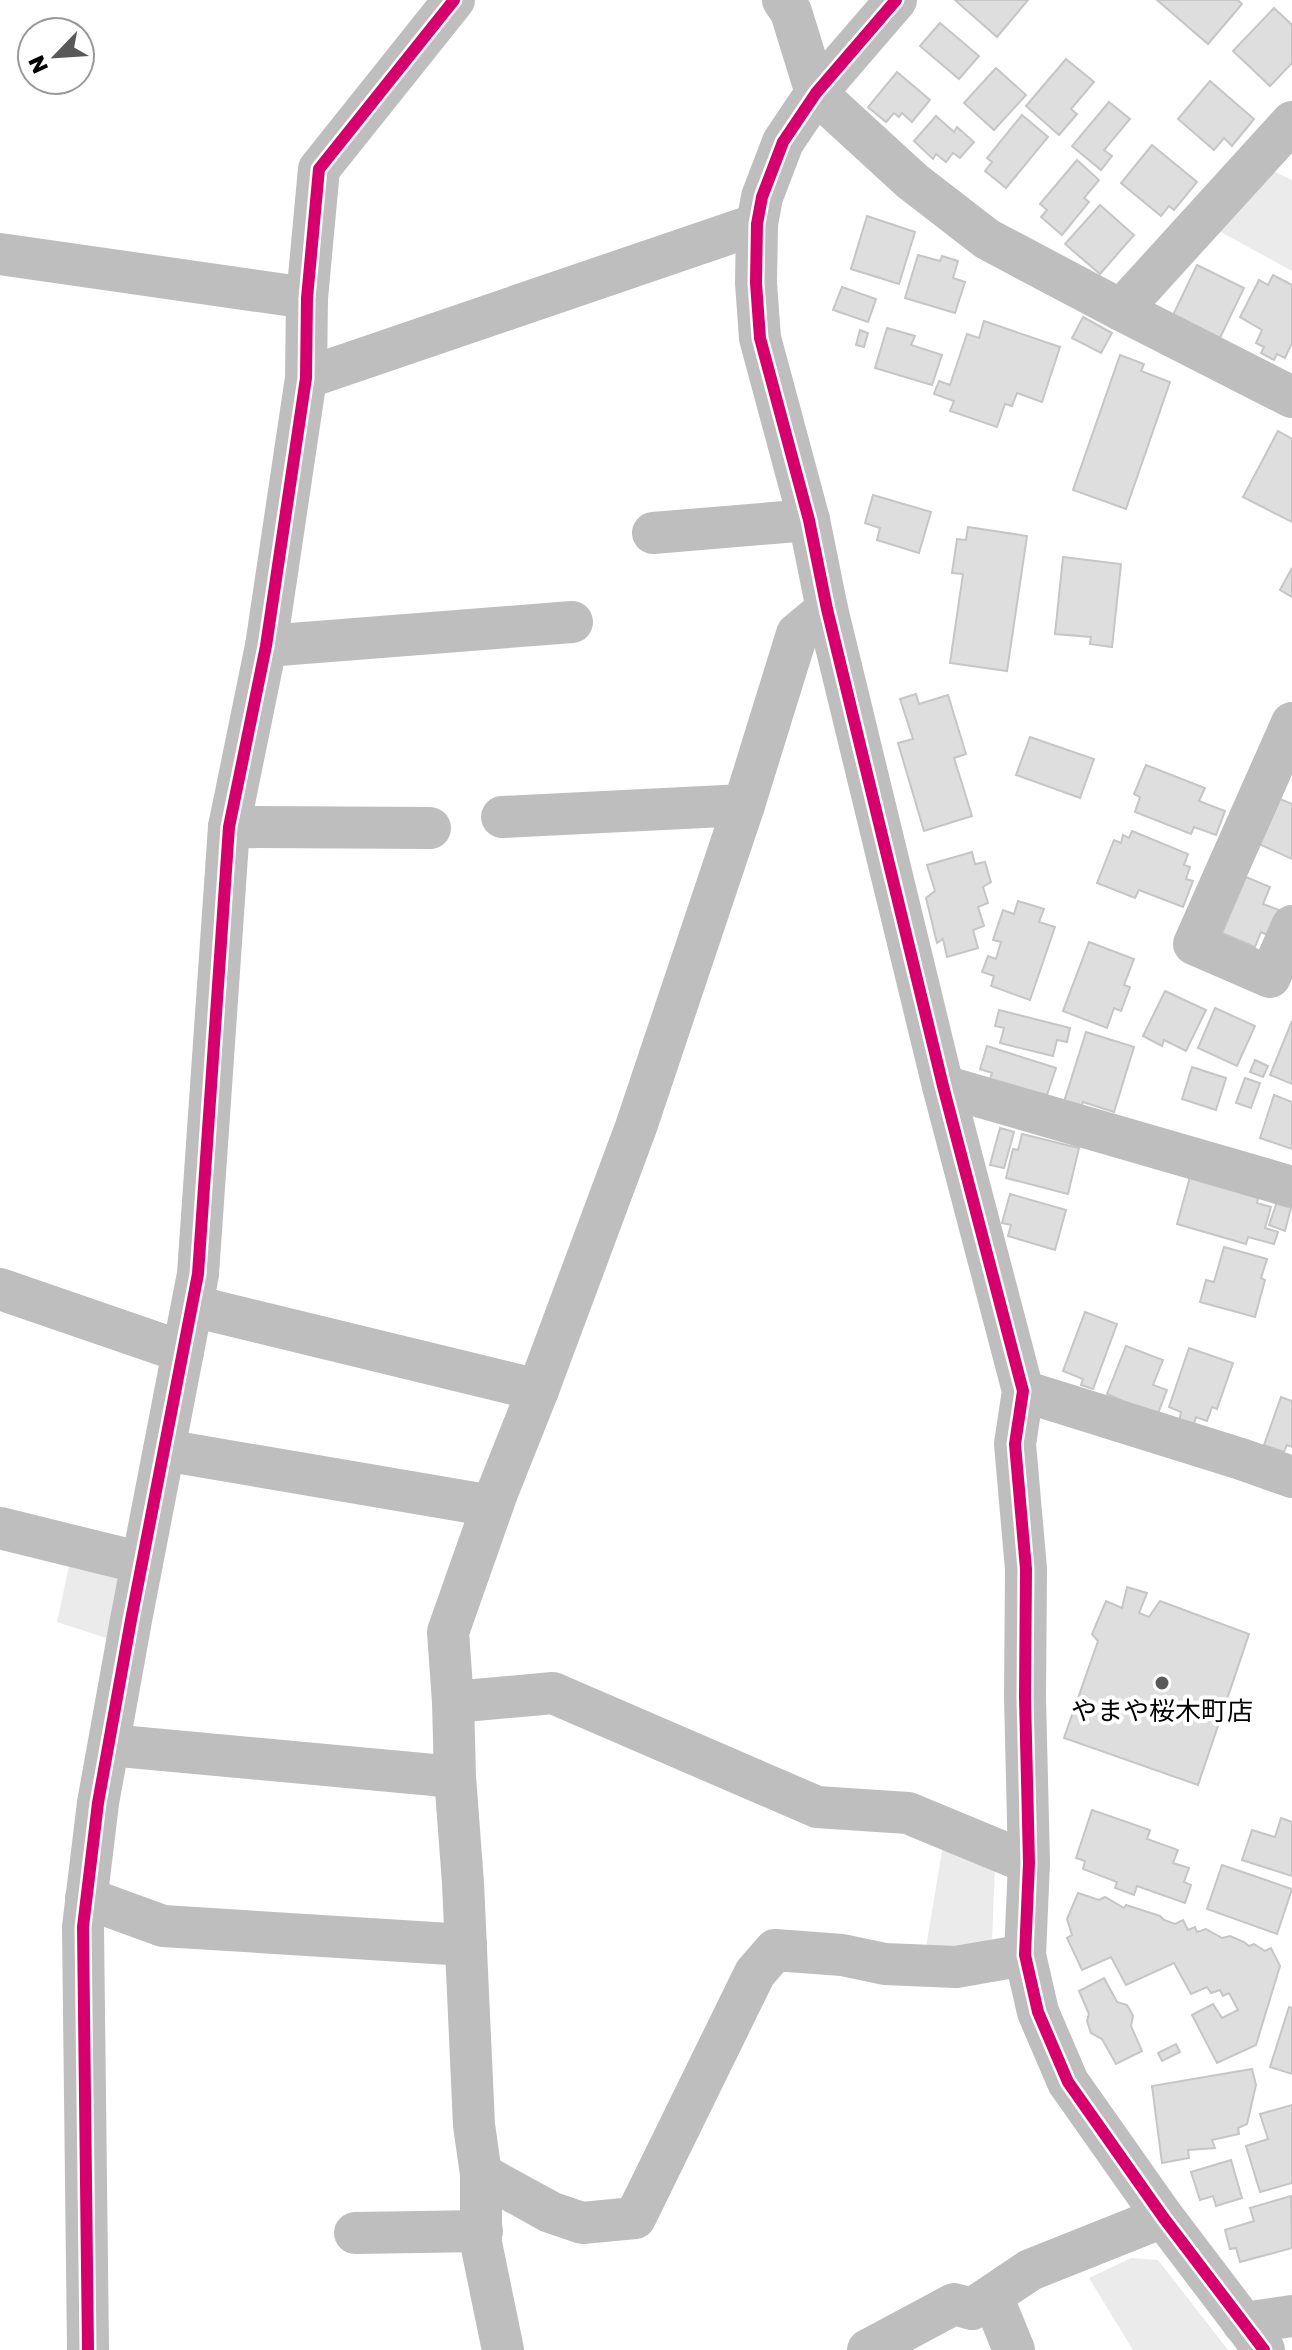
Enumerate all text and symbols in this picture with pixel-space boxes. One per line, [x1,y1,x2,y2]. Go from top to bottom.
north arrow [16,16,96,96]
text: N [22,51,53,78]
marker: やまや桜木町店 [1153,1674,1171,1692]
place label: やまや桜木町店 [1071,1695,1253,1726]

